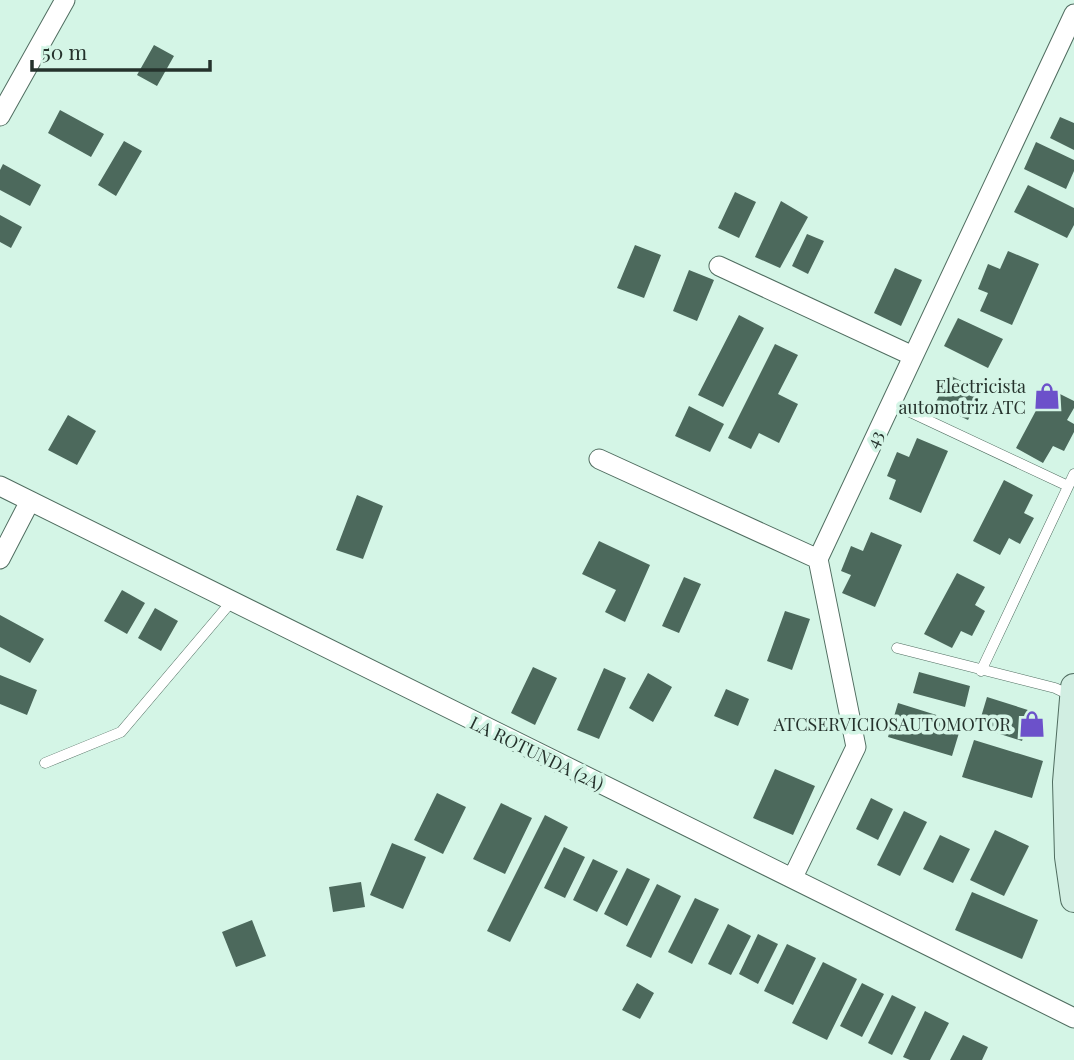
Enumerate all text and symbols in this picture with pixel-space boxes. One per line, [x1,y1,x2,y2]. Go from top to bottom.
scale bar [32,28,210,72]
text: 50 m [42,37,88,65]
place label: Electricista automotriz ATC [898,374,1026,419]
shop icon: Electricista automotriz ATC [1032,381,1062,411]
street label: 43 [860,426,888,452]
shop icon: ATCSERVICIOSAUTOMOTOR [1017,709,1047,739]
street label: LA ROTUNDA (2A) [466,710,608,796]
place label: ATCSERVICIOSAUTOMOTOR [773,712,1011,736]

